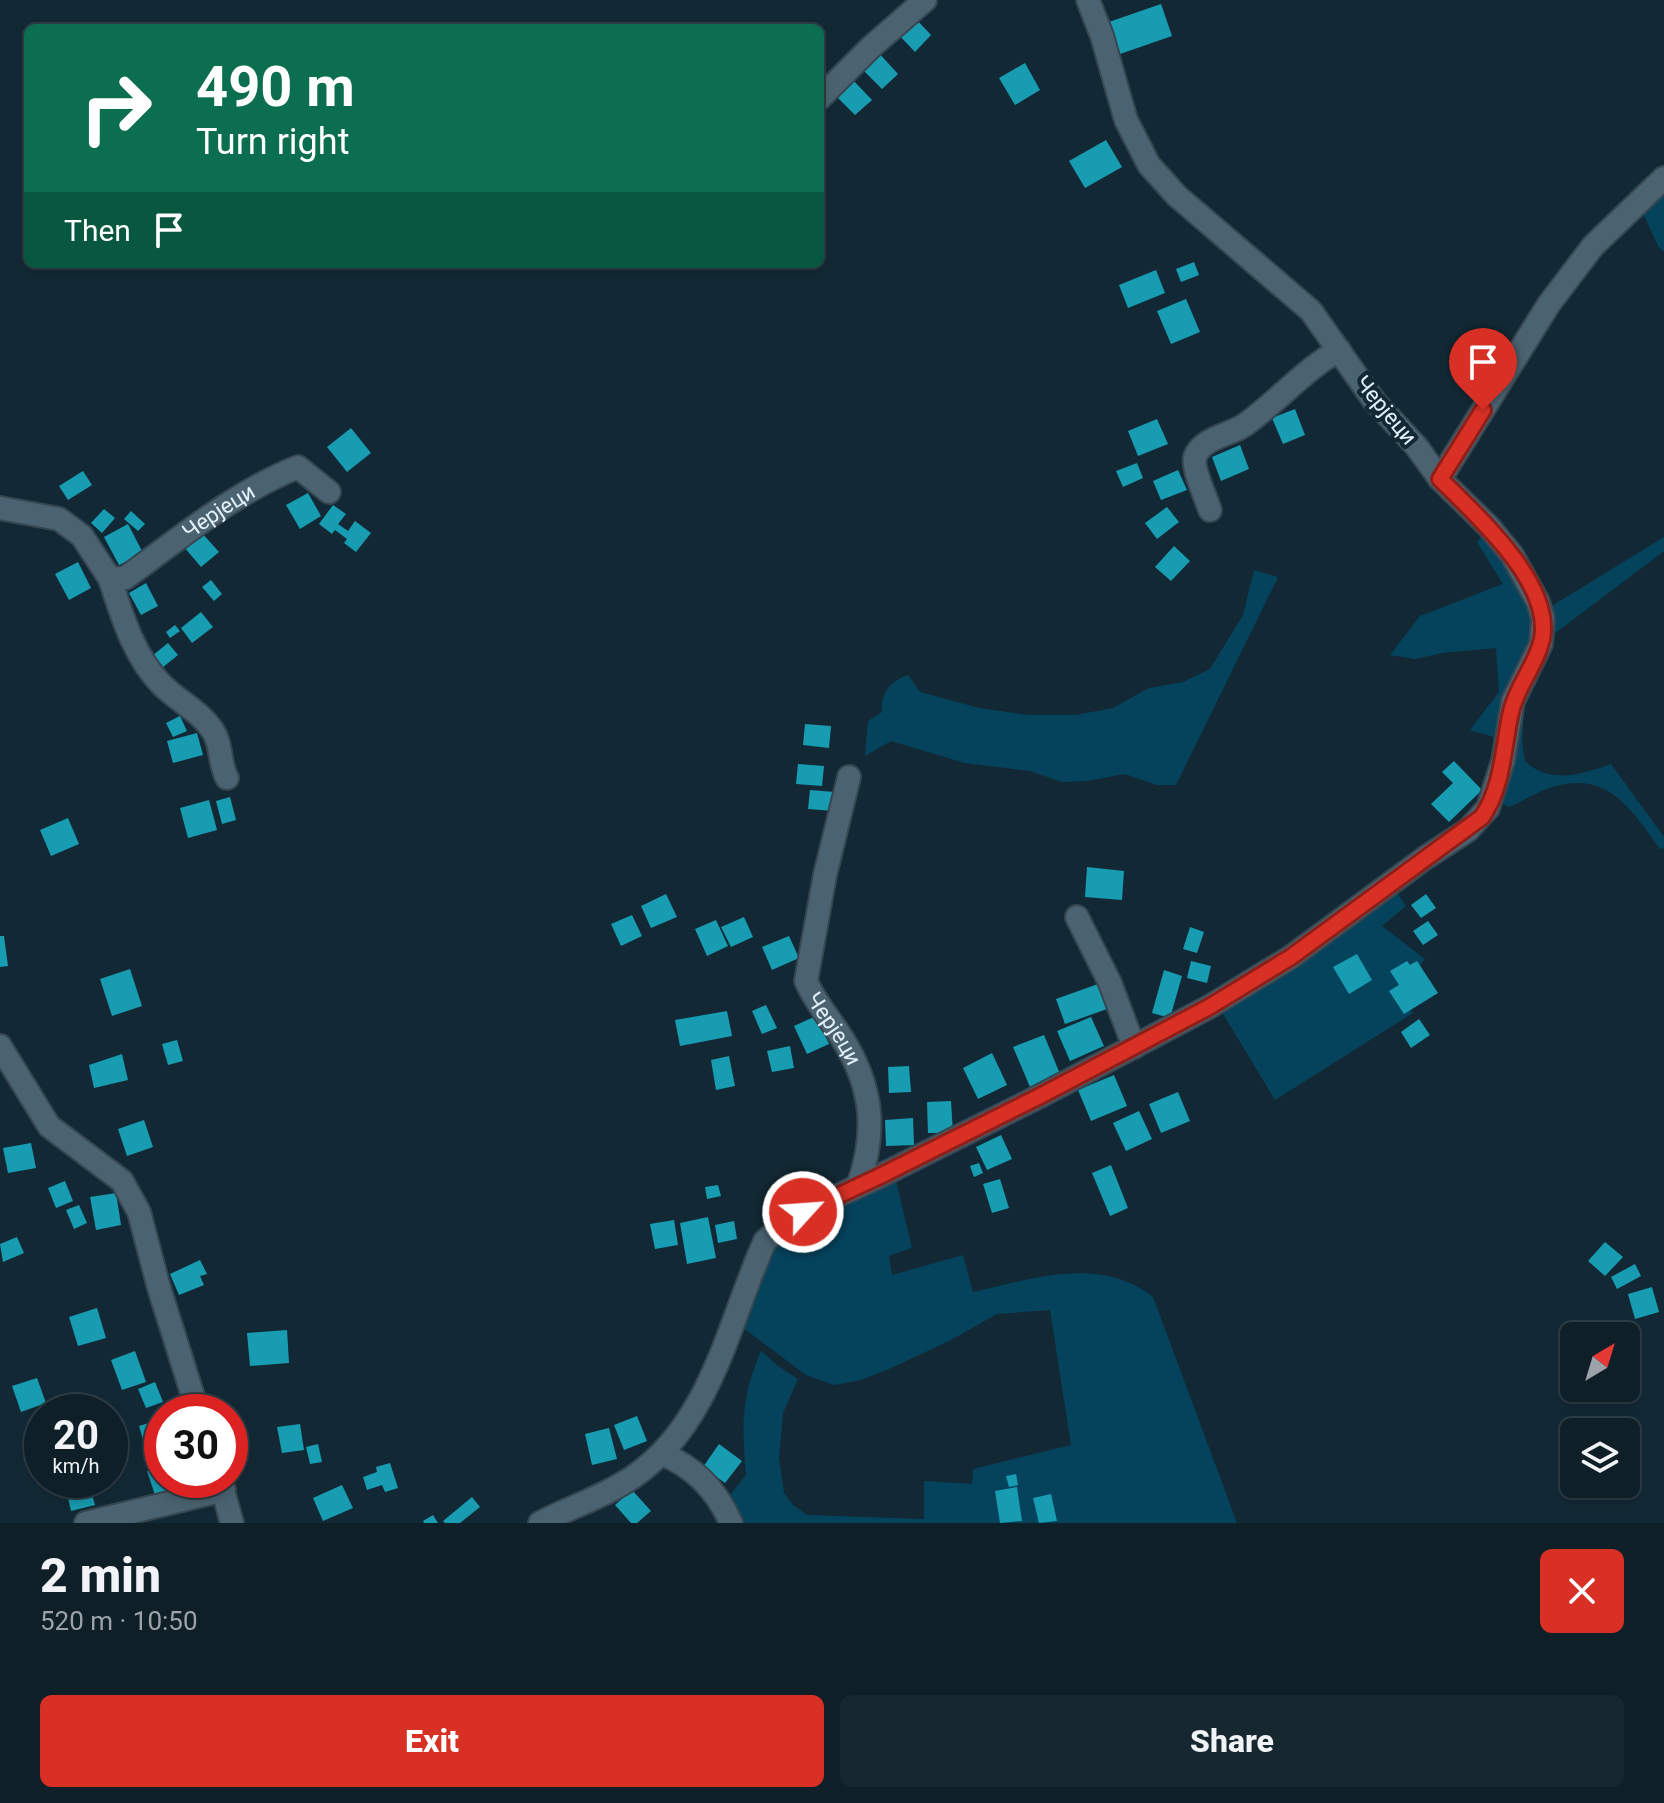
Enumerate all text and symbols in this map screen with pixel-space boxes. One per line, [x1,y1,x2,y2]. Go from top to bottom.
text: 490 m [196,54,355,120]
icon: right [64,56,168,160]
text: Turn right [196,121,349,163]
icon: arrive [147,208,191,252]
text: Then [64,213,131,248]
pin [1449,328,1517,410]
icon: arrive [1461,340,1505,384]
street label: Черјеци [1350,371,1422,449]
street label: Черјеци [177,478,259,544]
street label: Черјеци [802,987,867,1069]
position arrow [761,1170,845,1254]
north arrow [1560,1322,1640,1402]
map controls [1560,1322,1640,1498]
speed limit sign: 30 [144,1394,248,1498]
text: 20 [53,1412,99,1459]
button: layers [1560,1418,1640,1498]
text: km/h [53,1454,99,1478]
text: 2 min [40,1547,161,1604]
button: close [1540,1549,1624,1633]
text: 520 m · 10:50 [40,1606,198,1636]
button: Exit [40,1695,824,1787]
button: Share [840,1695,1624,1787]

